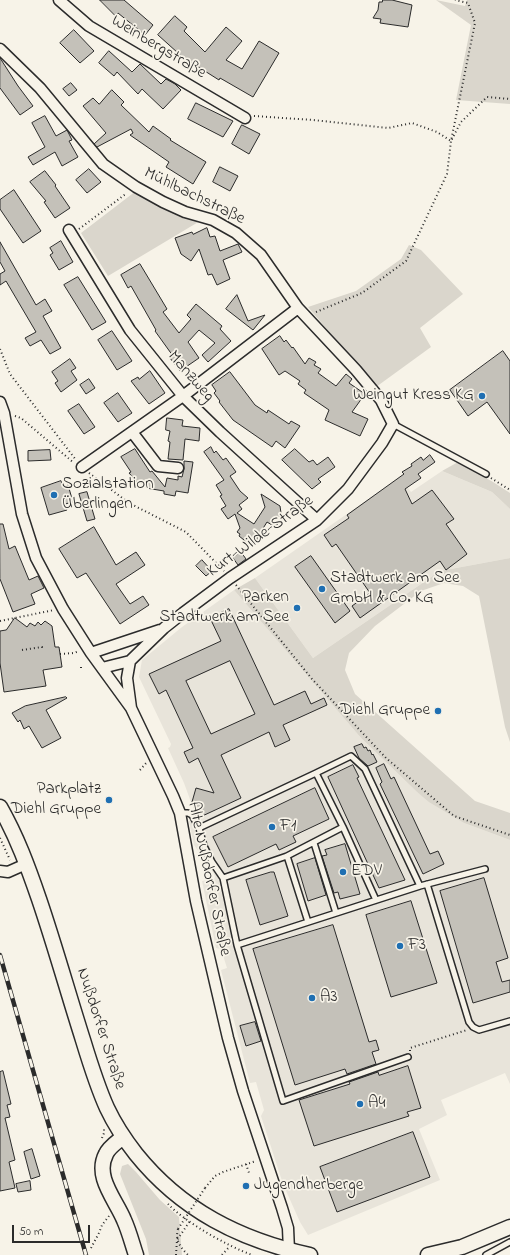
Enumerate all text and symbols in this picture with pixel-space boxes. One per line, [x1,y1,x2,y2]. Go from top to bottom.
street label: Weinbergstraße [107,12,209,84]
street label: Mühlbachstraße [140,164,248,230]
street label: Manzweg [162,347,218,407]
place label: Weingut Kress KG [353,386,474,406]
marker: Weingut Kress KG [477,391,487,401]
place label: Sozialstation Überlingen [62,475,154,515]
marker: Sozialstation Überlingen [49,490,59,500]
street label: Kurt-Wilde-Straße [204,492,318,582]
place label: Stadtwerk am See GmbH & Co. KG [330,569,460,609]
marker: Stadtwerk am See GmbH & Co. KG [317,584,327,594]
place label: Parken Stadtwerk am See [159,588,289,628]
marker: Parken Stadtwerk am See [292,603,302,613]
place label: Diehl Gruppe [340,701,430,721]
marker: Diehl Gruppe [433,706,443,716]
place label: Parkplatz Diehl Gruppe [11,780,101,820]
marker: Parkplatz Diehl Gruppe [104,795,114,805]
street label: Alte Nußdorfer Straße [182,800,234,958]
place label: F1 [280,817,296,837]
marker: F1 [267,822,277,832]
place label: EDV [351,862,382,882]
marker: EDV [338,867,348,877]
place label: F3 [408,936,426,956]
marker: F3 [395,941,405,951]
street label: Nußdorfer Straße [71,966,129,1092]
place label: A3 [320,988,337,1008]
marker: A3 [307,993,317,1003]
place label: A4 [368,1094,385,1114]
marker: A4 [355,1099,365,1109]
place label: Jugendherberge [254,1176,363,1196]
marker: Jugendherberge [241,1181,251,1191]
scale bar [14,1217,92,1243]
text: 50 m [19,1223,43,1241]

